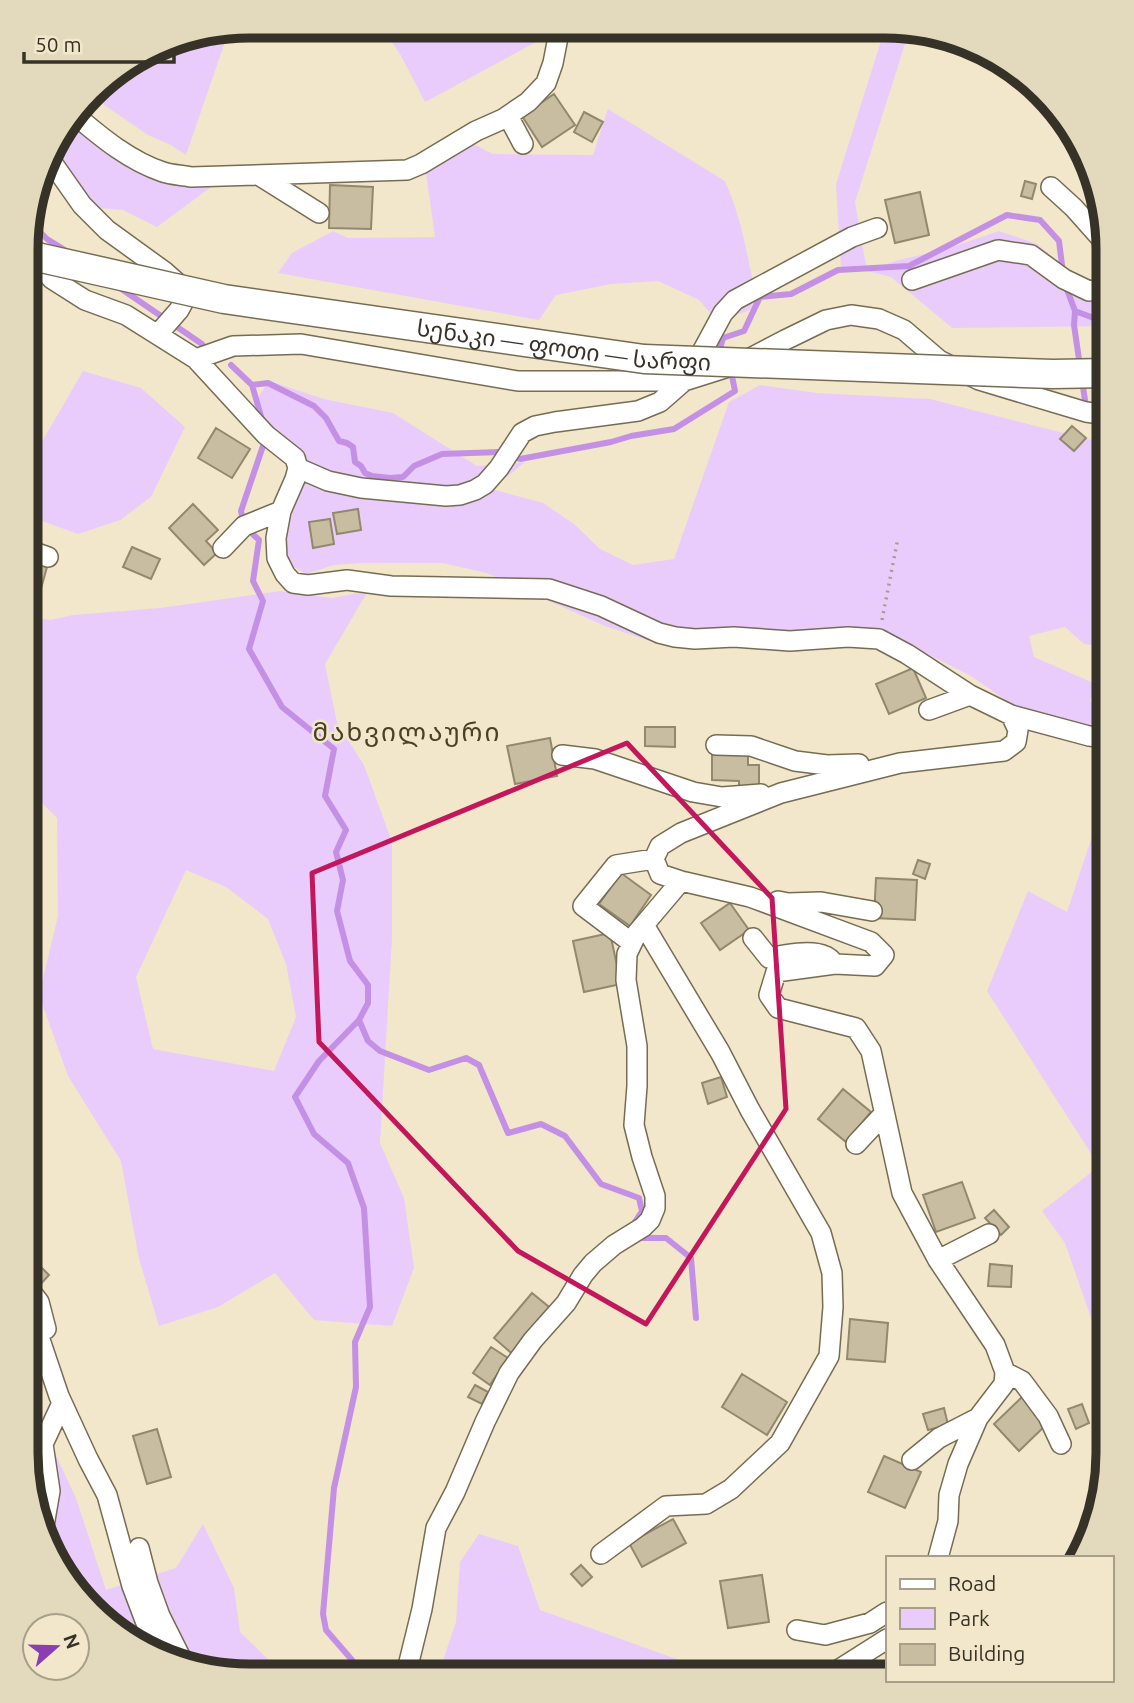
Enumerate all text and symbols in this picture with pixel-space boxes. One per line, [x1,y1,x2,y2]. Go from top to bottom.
scale bar [24,21,175,65]
text: 50 m [35,32,82,56]
street label: სენაკი — ფოთი — სარფი [415,314,711,375]
district label: მახვილაური [313,717,501,748]
legend [886,1556,1113,1682]
text: Road [948,1571,996,1595]
text: Park [948,1606,990,1630]
north arrow [21,1612,91,1682]
text: N [59,1631,85,1652]
text: Building [948,1641,1025,1665]

